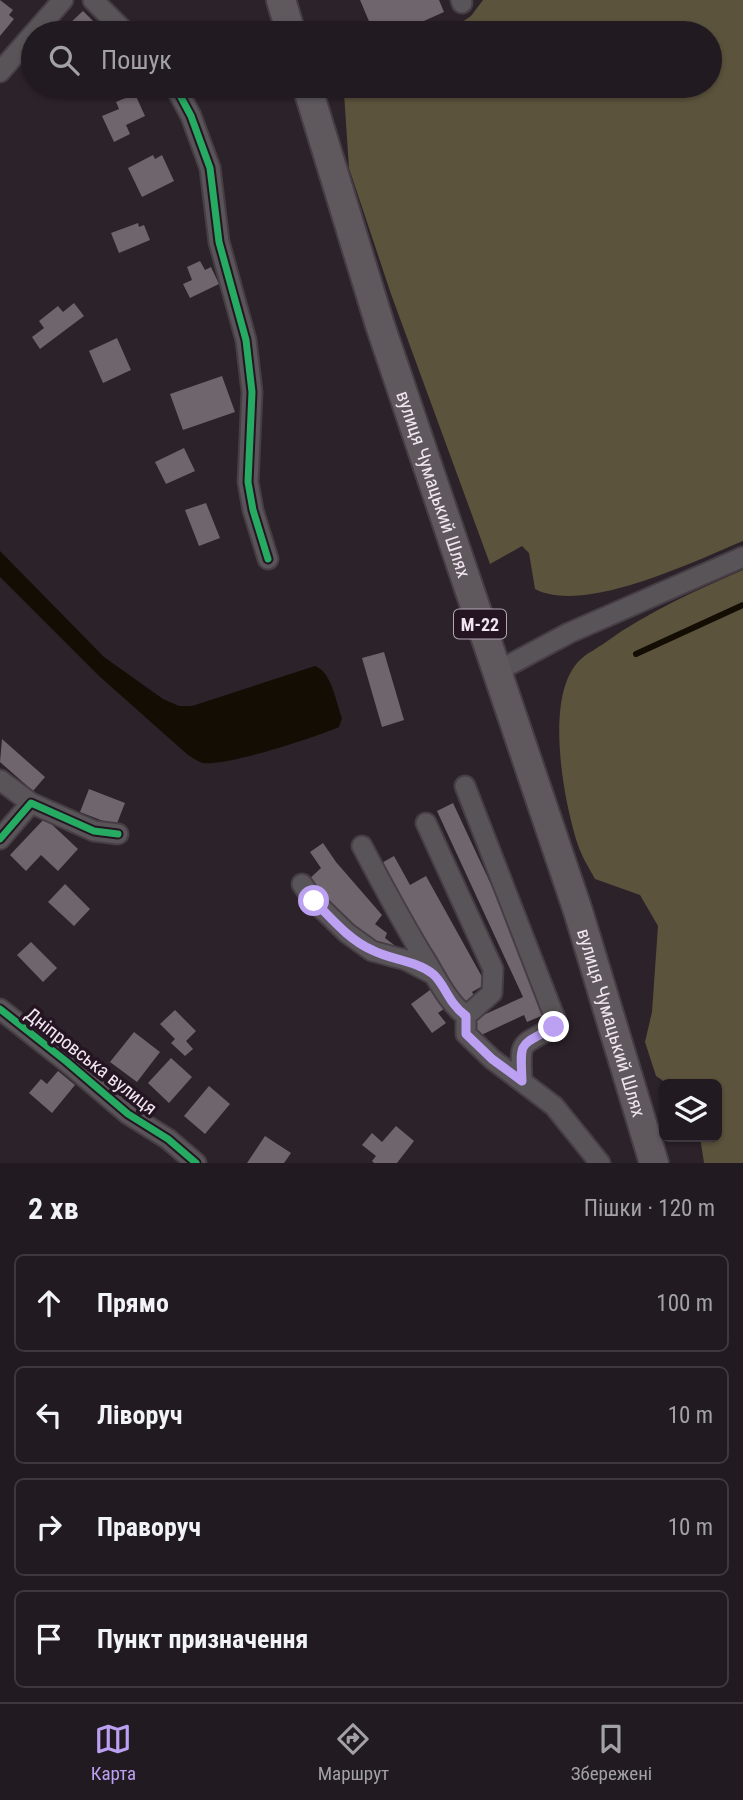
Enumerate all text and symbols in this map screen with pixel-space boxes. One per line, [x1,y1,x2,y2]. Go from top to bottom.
search box [21,21,722,98]
icon: search [45,41,83,79]
text: Пошук [101,45,172,75]
street label: вулиця Чумацький Шлях [392,388,476,581]
road number: М-22 [454,610,506,638]
route start [298,885,329,916]
street label: вулиця Чумацький Шлях [572,926,651,1120]
street label: Дніпровська вулиця [21,1002,161,1120]
route end [538,1011,569,1042]
map controls [659,1079,722,1142]
button: layers [659,1079,722,1142]
text: 2 хв [28,1191,79,1226]
text: Пішки · 120 m [584,1195,715,1222]
icon: ahead [30,1284,68,1322]
text: Прямо [97,1288,169,1318]
text: 100 m [656,1290,713,1317]
icon: left [30,1396,68,1434]
text: Ліворуч [97,1400,182,1430]
text: 10 m [668,1402,713,1429]
icon: right [30,1508,68,1546]
text: Праворуч [97,1512,201,1542]
text: 10 m [668,1514,713,1541]
icon: arrive [30,1620,68,1658]
text: Пункт призначення [97,1624,308,1654]
tab: Карта [91,1720,136,1785]
tab: Маршрут [318,1720,389,1785]
tab: Збережені [571,1720,652,1785]

